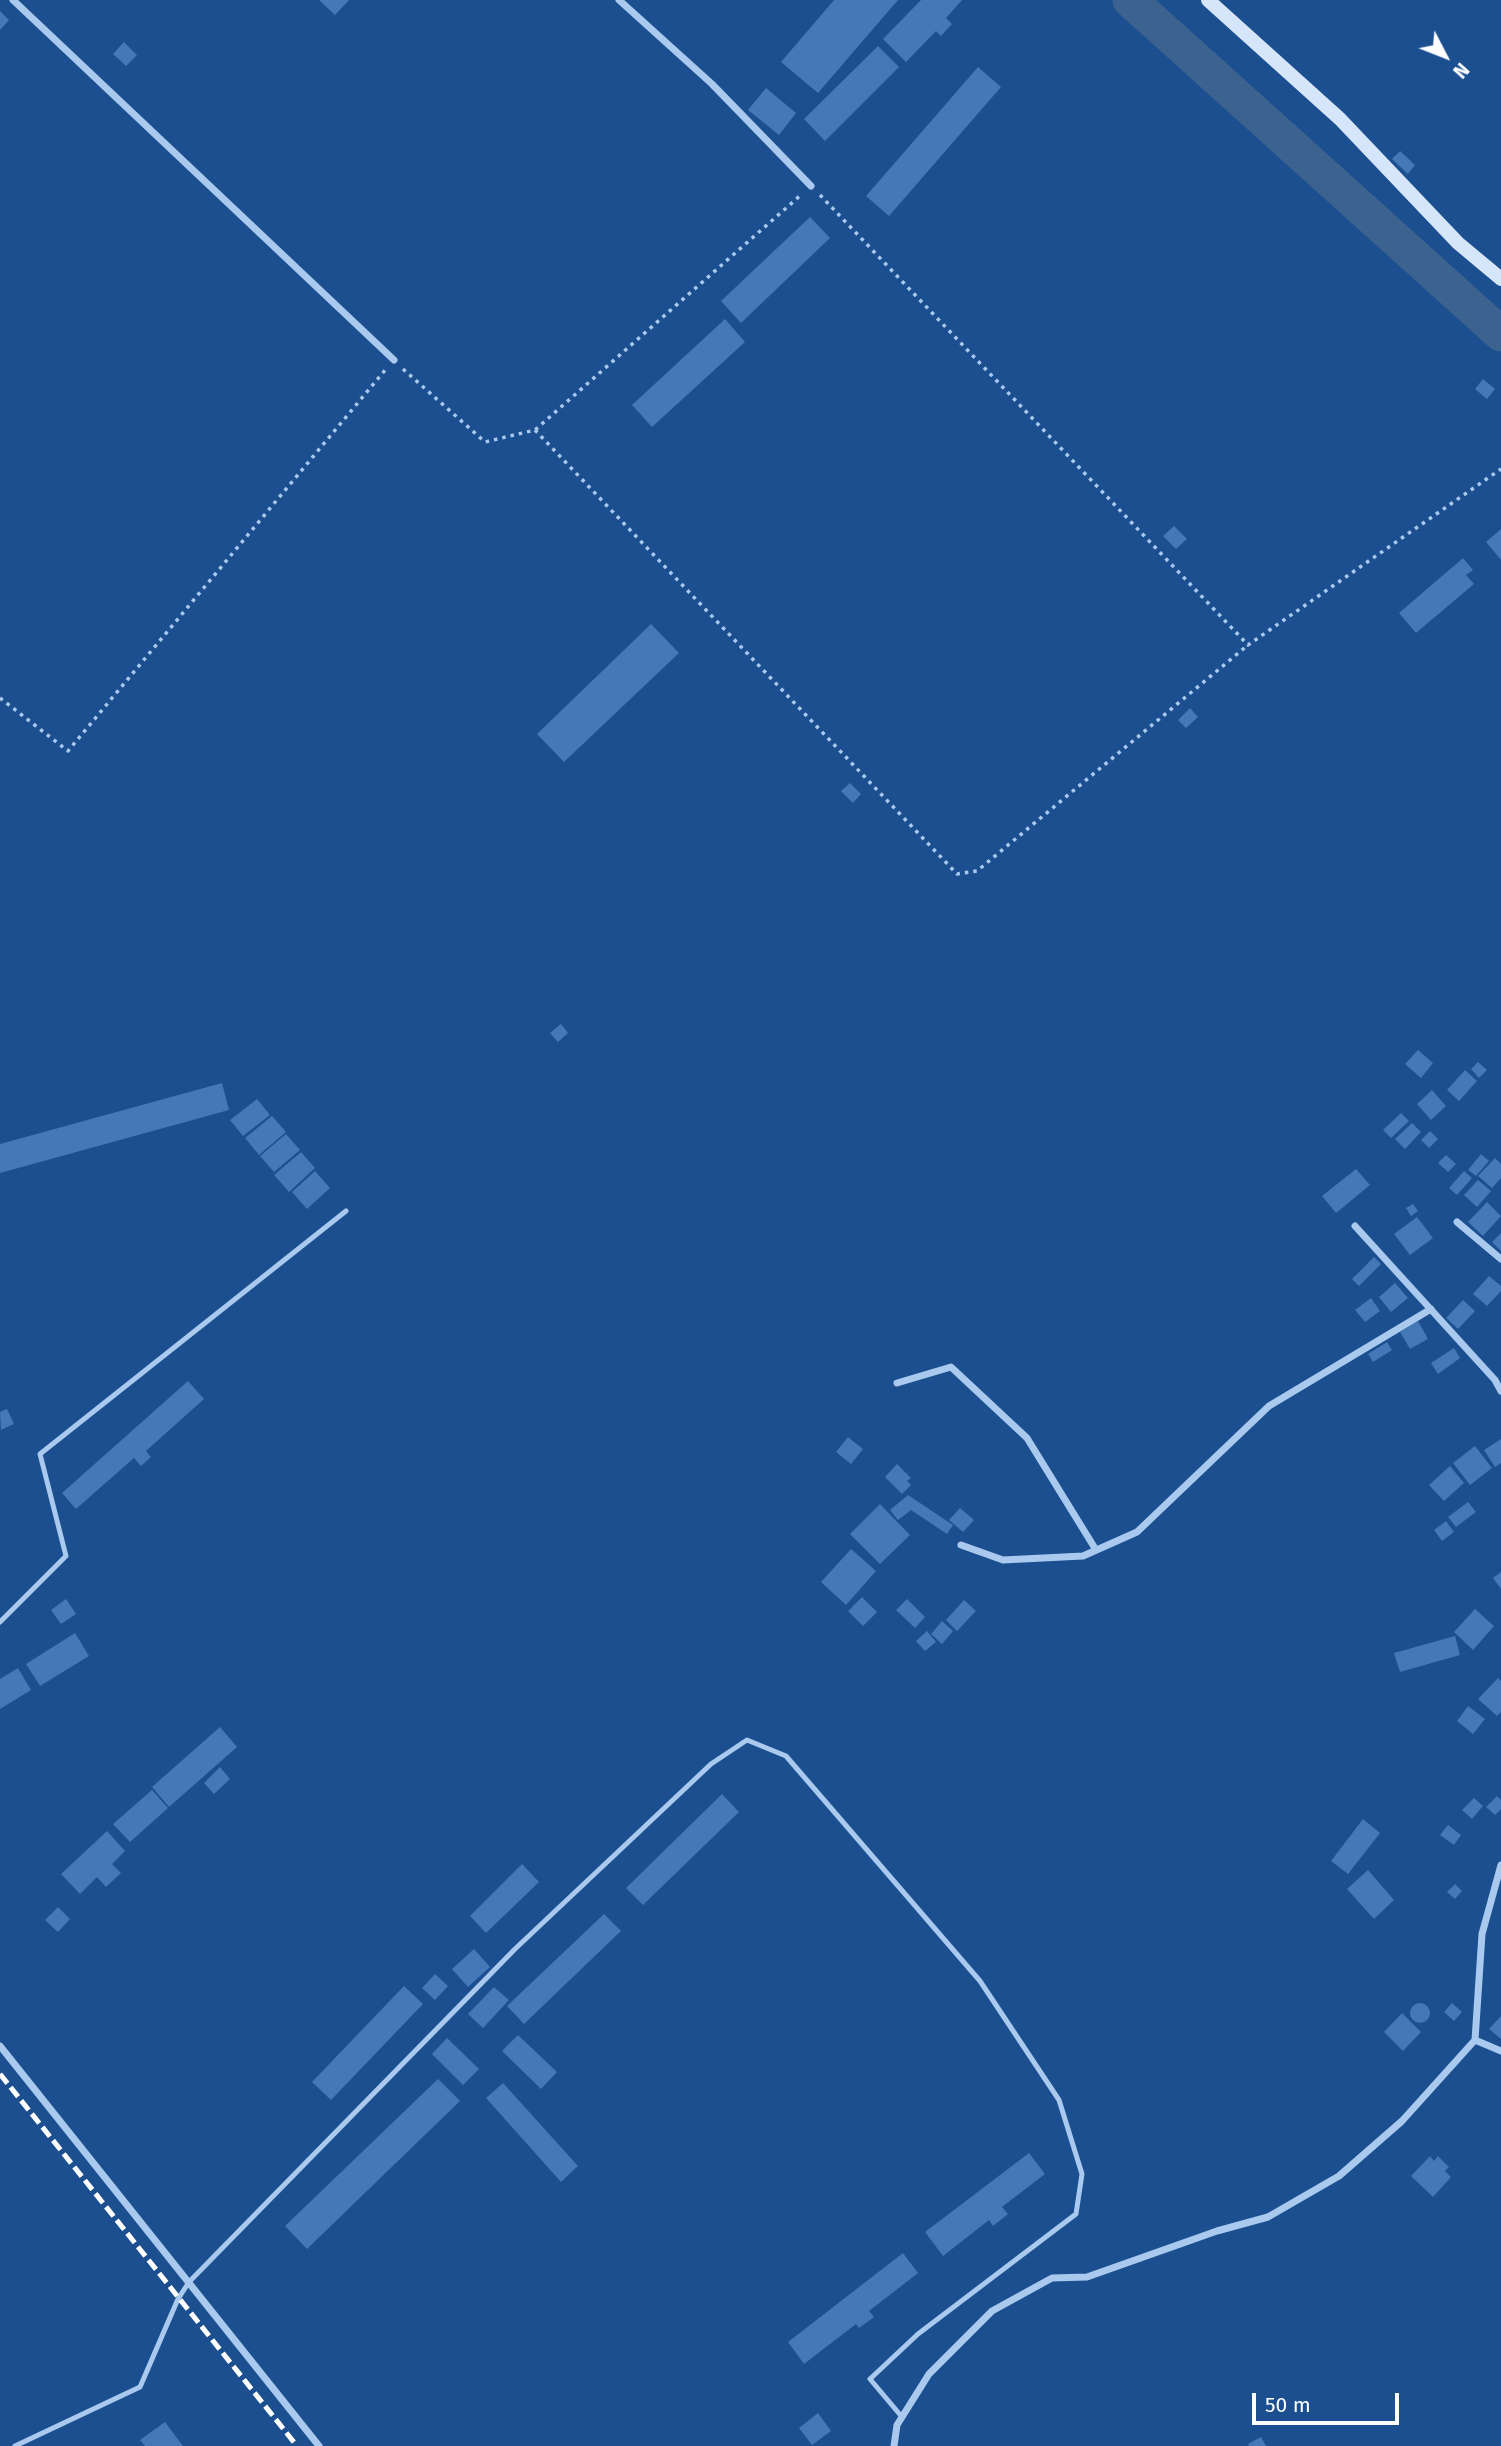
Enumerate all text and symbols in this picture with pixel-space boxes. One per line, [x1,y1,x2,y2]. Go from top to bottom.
north arrow [1410,21,1480,91]
text: N [1448,58,1474,83]
scale bar [1256,2380,1403,2424]
text: 50 m [1265,2392,1311,2418]

